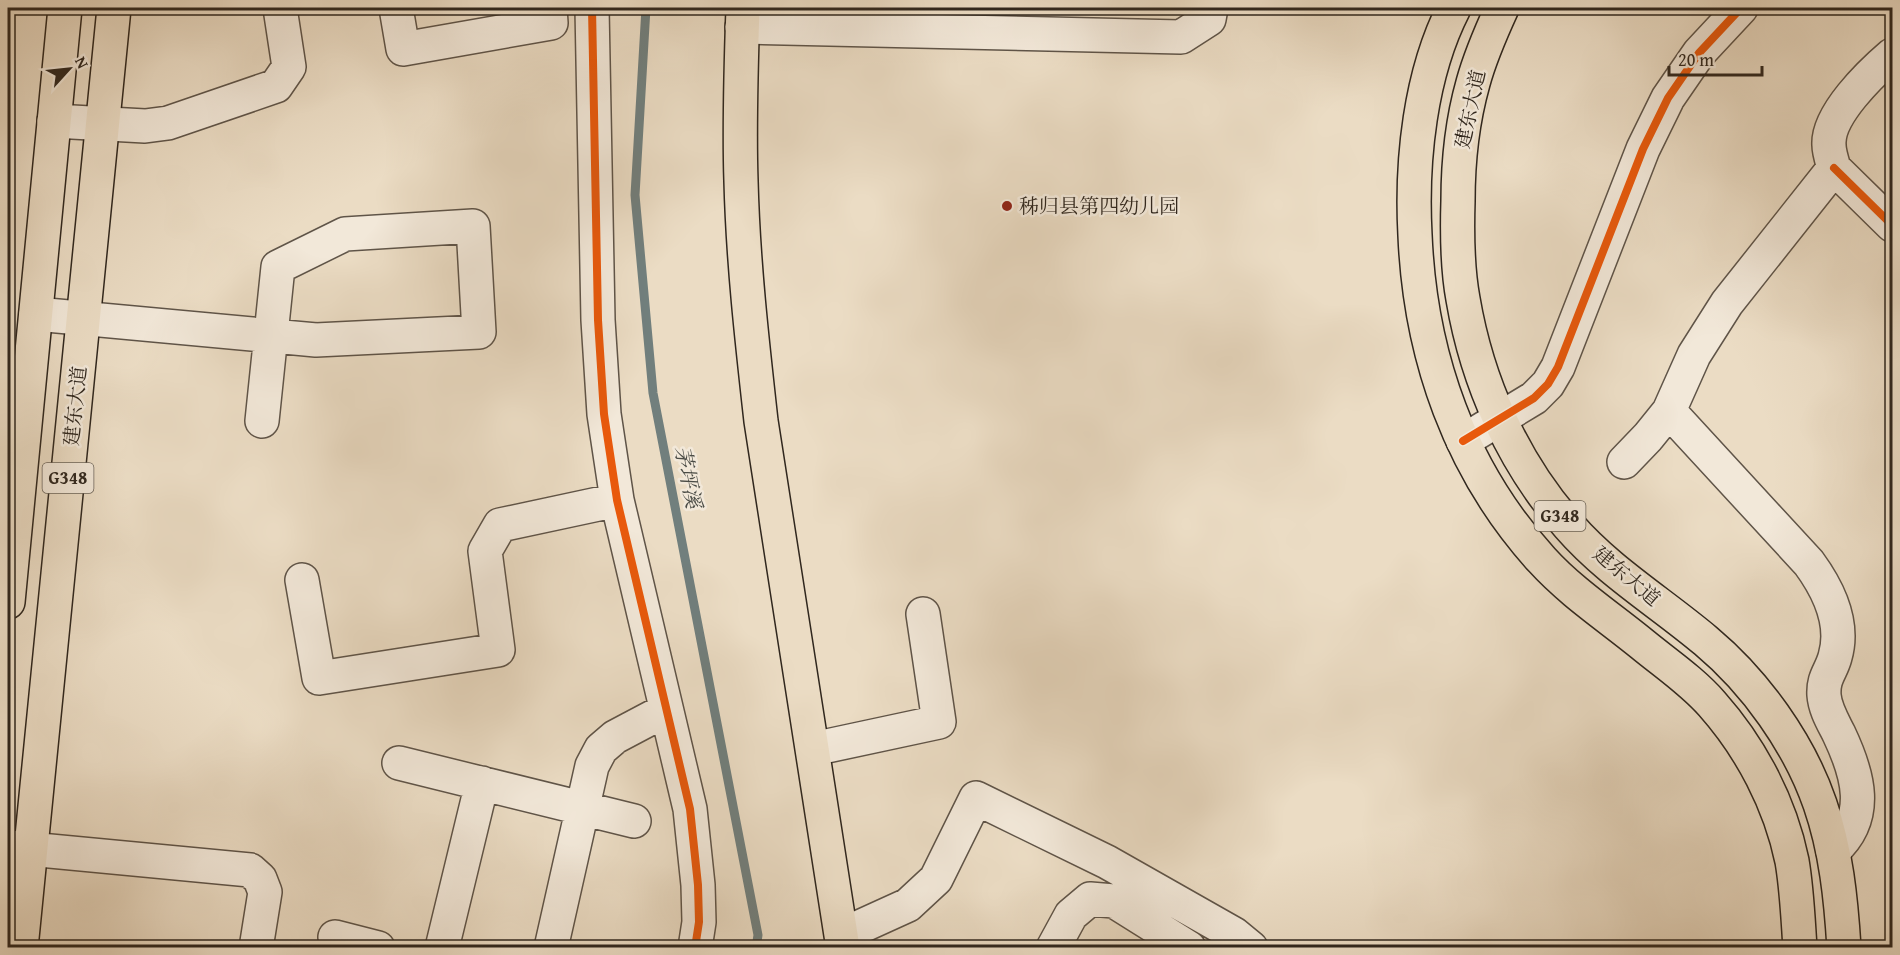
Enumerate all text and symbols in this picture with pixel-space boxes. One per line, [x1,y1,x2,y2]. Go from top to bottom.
north arrow [39,39,99,99]
scale bar [1669,39,1762,77]
text: 20 m [1678,46,1714,73]
text: N [69,52,96,73]
street label: 建东大道 [1447,67,1492,151]
place label: 秭归县第四幼儿园 [1019,191,1179,220]
marker: 秭归县第四幼儿园 [1000,199,1014,213]
street label: 建东大道 [56,365,93,447]
water label: 茅坪溪 [667,443,710,513]
road number: G348 [42,463,94,493]
road number: G348 [1534,501,1586,531]
street label: 建东大道 [1587,539,1667,612]

